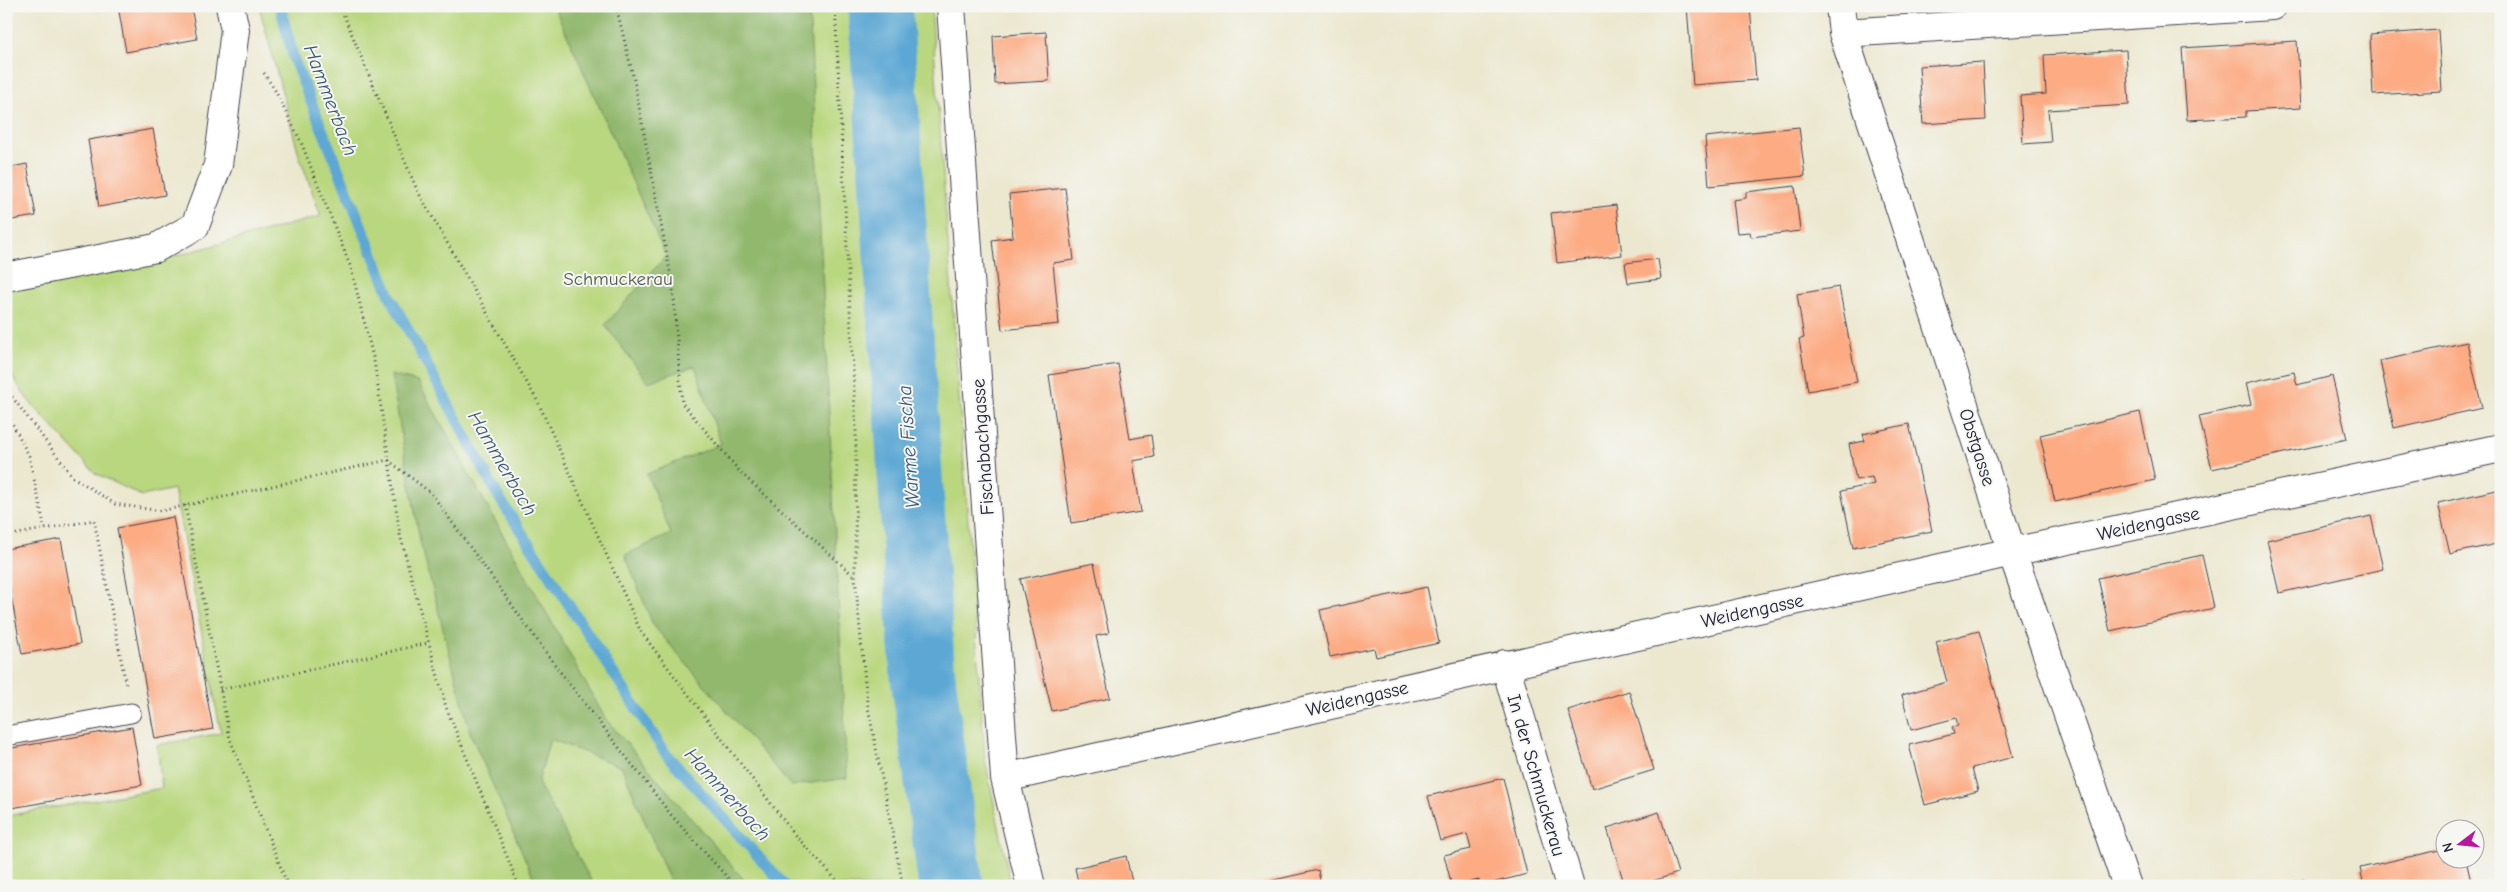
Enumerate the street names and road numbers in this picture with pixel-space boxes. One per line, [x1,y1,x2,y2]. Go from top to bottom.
street label: Fischabachgasse [967,378,999,516]
street label: Obstgasse [1954,406,2000,489]
street label: Weidengasse [2095,502,2201,546]
street label: Weidengasse [1699,589,1805,633]
street label: Weidengasse [1304,677,1410,721]
street label: In der Schmuckerau [1502,692,1570,859]

